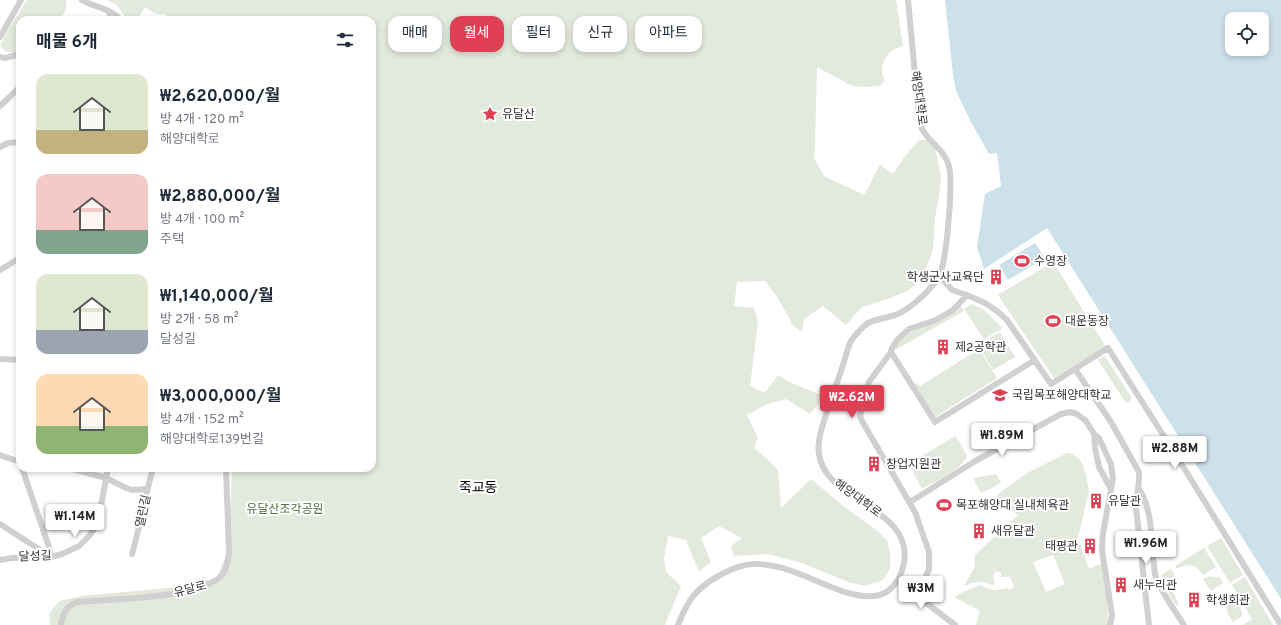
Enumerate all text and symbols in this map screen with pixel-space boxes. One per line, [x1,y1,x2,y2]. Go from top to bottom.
map controls [1225,12,1269,56]
button: locate [1225,12,1269,56]
chip: 매매 [388,16,442,52]
chip: 월세 [450,16,504,52]
chip: 필터 [512,16,565,52]
chip: 신규 [573,16,627,52]
chip: 아파트 [635,16,702,52]
icon: filters [334,29,356,51]
text: 매물 6개 [36,32,98,54]
street label: 해양대학로 [906,70,930,127]
text: ₩2,620,000/월 [160,86,280,108]
icon: home [68,90,116,138]
place icon: 유달산 [481,105,499,123]
place label: 유달산 [502,107,535,123]
text: 방 4개 · 120 m² [160,112,244,128]
text: 해양대학로 [160,132,220,148]
text: ₩2,880,000/월 [160,186,281,208]
icon: home [68,190,116,238]
text: 방 4개 · 100 m² [160,212,244,228]
text: 주택 [160,232,184,248]
sports icon: 수영장 [1013,252,1031,270]
place label: 수영장 [1034,254,1067,270]
building icon: 학생군사교육단 [987,268,1005,286]
place label: 학생군사교육단 [907,270,984,286]
text: ₩1,140,000/월 [160,286,274,308]
icon: home [68,290,116,338]
text: 방 2개 · 58 m² [160,312,239,328]
sports icon: 대운동장 [1044,312,1062,330]
place label: 대운동장 [1065,314,1109,330]
text: 달성길 [160,332,196,348]
building icon: 제2공학관 [934,338,952,356]
place label: 제2공학관 [955,340,1007,356]
pin: ₩2.62M [819,385,885,419]
text: ₩3,000,000/월 [160,386,281,408]
school or university icon: 국립목포해양대학교 [991,386,1009,404]
place label: 국립목포해양대학교 [1012,388,1111,404]
icon: home [68,390,116,438]
text: ₩2.62M [829,390,875,406]
text: 방 4개 · 152 m² [160,412,244,428]
pin: ₩1.89M [969,423,1035,457]
text: ₩1.89M [980,428,1024,444]
text: 해양대학로139번길 [160,432,264,448]
pin: ₩2.88M [1142,436,1208,470]
text: ₩2.88M [1152,441,1198,457]
building icon: 창업지원관 [865,455,883,473]
place label: 창업지원관 [886,457,941,473]
street label: 해양대학로 [830,476,884,522]
district label: 죽교동 [459,480,497,497]
building icon: 유달관 [1087,492,1105,510]
street label: 열린길 [133,493,155,529]
place label: 유달관 [1108,494,1141,510]
sports icon: 목포해양대 실내체육관 [935,496,953,514]
place label: 목포해양대 실내체육관 [956,498,1069,514]
park label: 유달산조각공원 [246,502,324,518]
pin: ₩1.14M [42,504,108,538]
text: ₩1.14M [54,509,96,525]
building icon: 새유달관 [970,522,988,540]
place label: 새유달관 [991,524,1035,540]
pin: ₩1.96M [1113,531,1179,565]
text: ₩1.96M [1124,536,1168,552]
building icon: 태평관 [1081,537,1099,555]
place label: 태평관 [1045,539,1078,555]
street label: 달성길 [18,548,52,566]
pin: ₩3M [902,576,940,610]
building icon: 새누리관 [1112,576,1130,594]
street label: 유달로 [172,578,208,602]
place label: 새누리관 [1133,578,1177,594]
text: ₩3M [908,581,934,597]
building icon: 학생회관 [1185,591,1203,609]
place label: 학생회관 [1206,593,1250,609]

